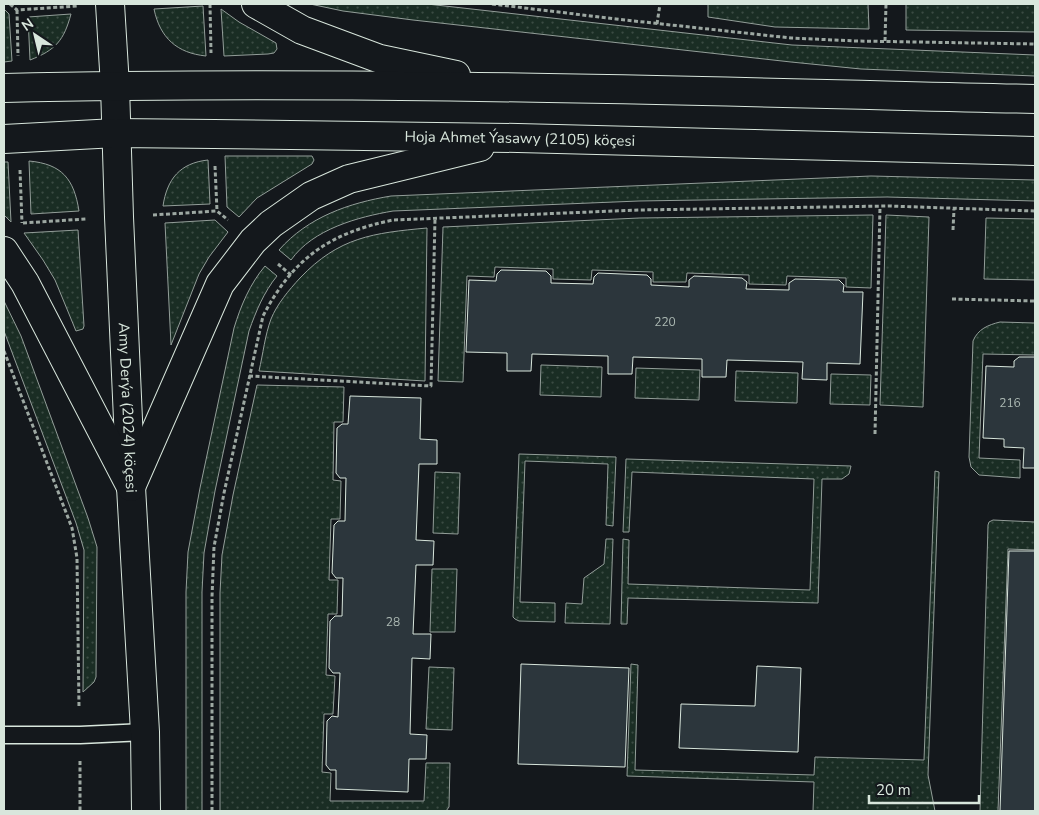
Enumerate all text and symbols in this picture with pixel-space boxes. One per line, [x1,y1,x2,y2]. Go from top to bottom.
north arrow [10,10,60,60]
text: N [18,14,38,36]
street label: Hoja Ahmet Ýasawy (2105) köçesi [404,127,635,151]
house number: 220 [654,314,676,330]
street label: Amy Derýa (2024) köçesi [114,322,141,493]
house number: 216 [999,395,1021,411]
house number: 28 [386,614,400,630]
scale bar [869,772,979,804]
text: 20 m [876,780,911,800]

